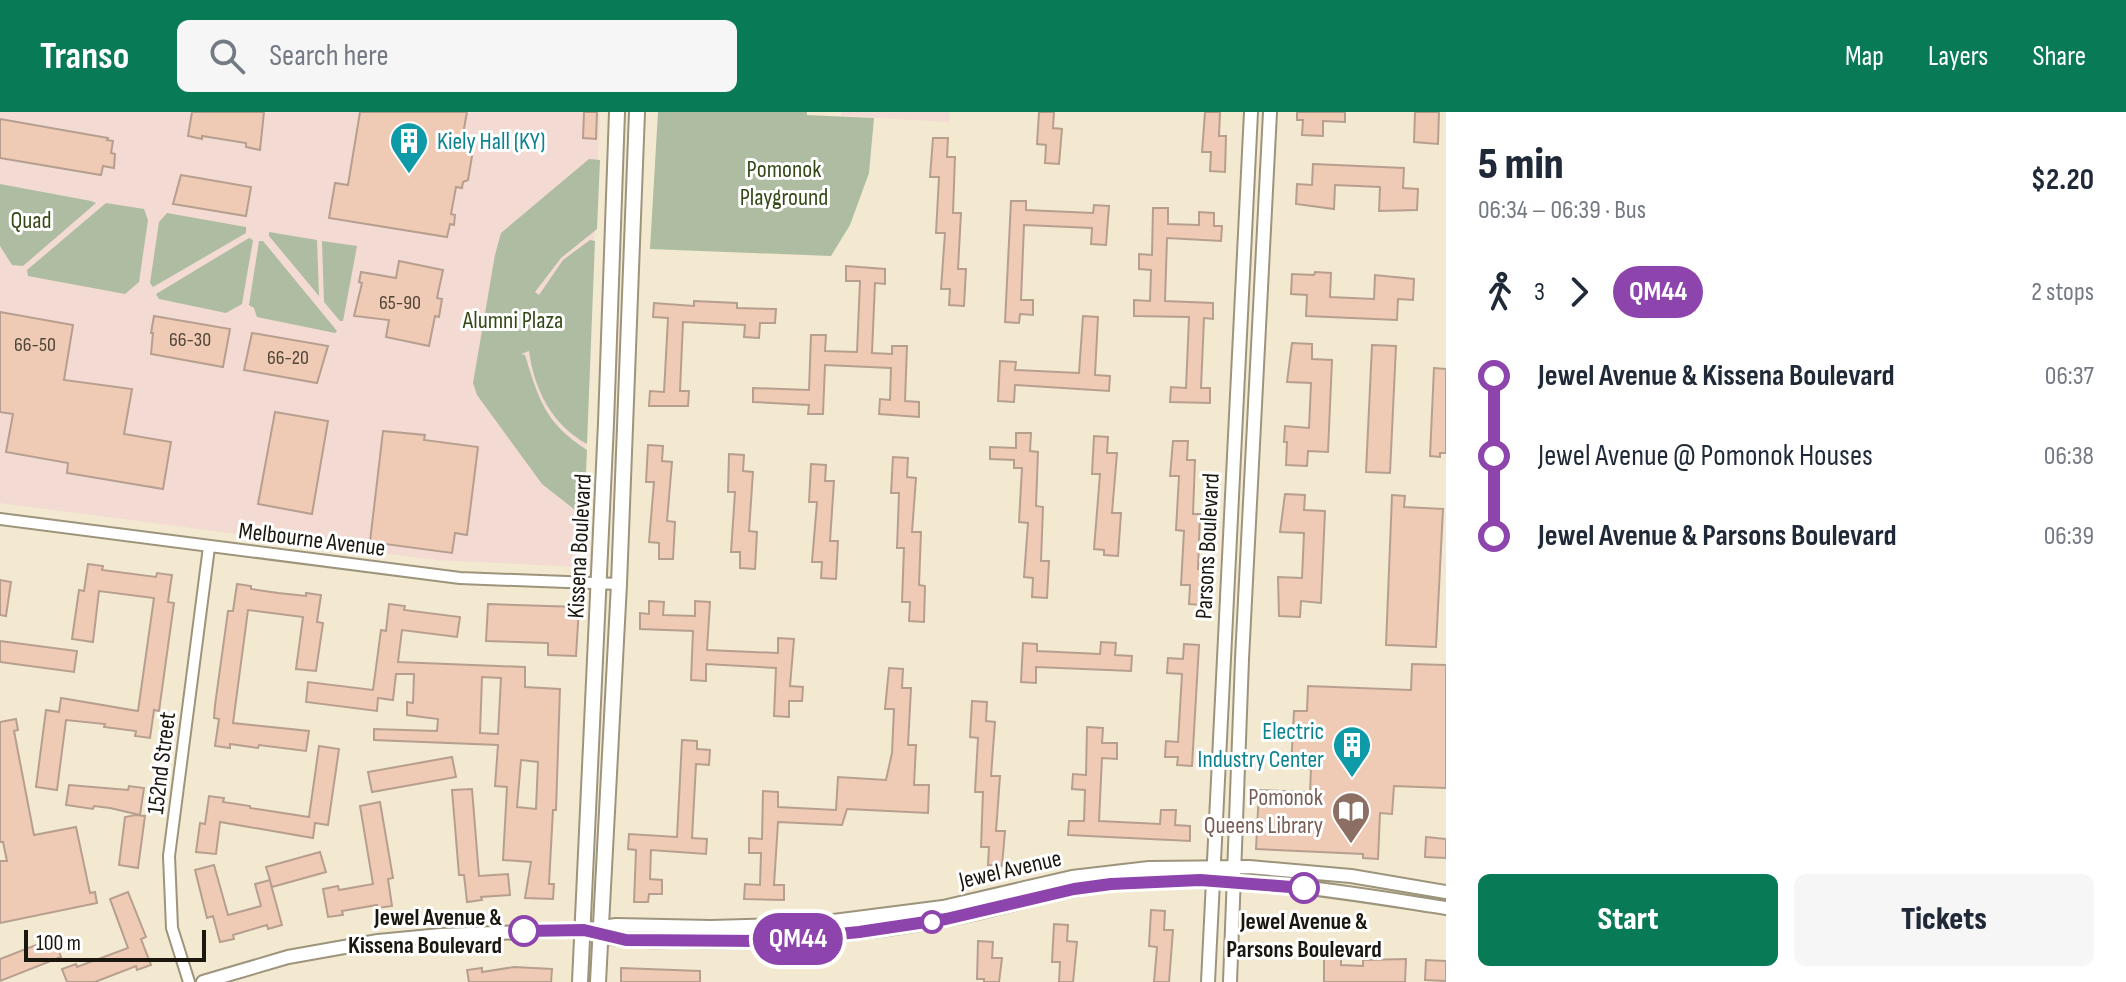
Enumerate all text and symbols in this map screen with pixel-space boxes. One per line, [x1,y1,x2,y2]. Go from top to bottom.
search box [177,20,737,92]
text: Transo [40,34,129,79]
icon: search [205,34,249,78]
text: Search here [269,38,389,74]
text: Map [1845,40,1884,73]
text: Layers [1928,40,1988,73]
text: Share [2032,40,2086,73]
building icon: Kiely Hall (KY) [388,120,430,175]
place label: Kiely Hall (KY) [437,127,546,156]
text: 5 min [1478,138,1564,191]
park label: Pomonok Playground [740,155,828,212]
text: $2.20 [2031,162,2094,198]
text: 06:34 – 06:39 · Bus [1478,195,1646,226]
park label: Quad [10,206,52,235]
icon: walk [1478,270,1522,314]
icon: forward [1557,270,1601,314]
text: QM44 [1629,275,1687,308]
text: 3 [1534,277,1545,308]
text: 2 stops [2031,277,2094,308]
house number: 65-90 [379,291,421,315]
park label: Alumni Plaza [462,306,563,335]
house number: 66-30 [169,328,211,352]
house number: 66-50 [14,333,56,357]
house number: 66-20 [267,346,309,370]
text: Jewel Avenue & Kissena Boulevard [1538,358,1895,394]
text: 06:37 [2045,361,2094,392]
text: Jewel Avenue @ Pomonok Houses [1538,438,1873,474]
text: 06:38 [2044,441,2094,472]
street label: Parsons Boulevard [1189,472,1226,620]
street label: Kissena Boulevard [561,473,598,619]
street label: Melbourne Avenue [237,516,387,563]
text: Jewel Avenue & Parsons Boulevard [1538,518,1897,554]
text: 06:39 [2044,521,2094,552]
street label: 152nd Street [141,710,182,816]
place label: Electric Industry Center [1198,717,1324,774]
building icon: Electric Industry Center [1331,724,1373,779]
place label: Pomonok Queens Library [1204,783,1323,840]
library icon: Pomonok Queens Library [1330,790,1372,845]
street label: Jewel Avenue [955,844,1064,896]
marker: Jewel Avenue & Parsons Boulevard [1289,873,1319,903]
button: Start [1478,874,1778,966]
button: Tickets [1794,874,2094,966]
place label: Jewel Avenue & Kissena Boulevard [348,903,502,960]
place label: Jewel Avenue & Parsons Boulevard [1226,907,1382,964]
unlabelled marker [921,911,943,933]
line badge: QM44 [742,913,854,965]
marker: Jewel Avenue & Kissena Boulevard [509,916,539,946]
text: QM44 [769,922,827,955]
scale bar [24,926,206,962]
text: 100 m [36,930,81,957]

